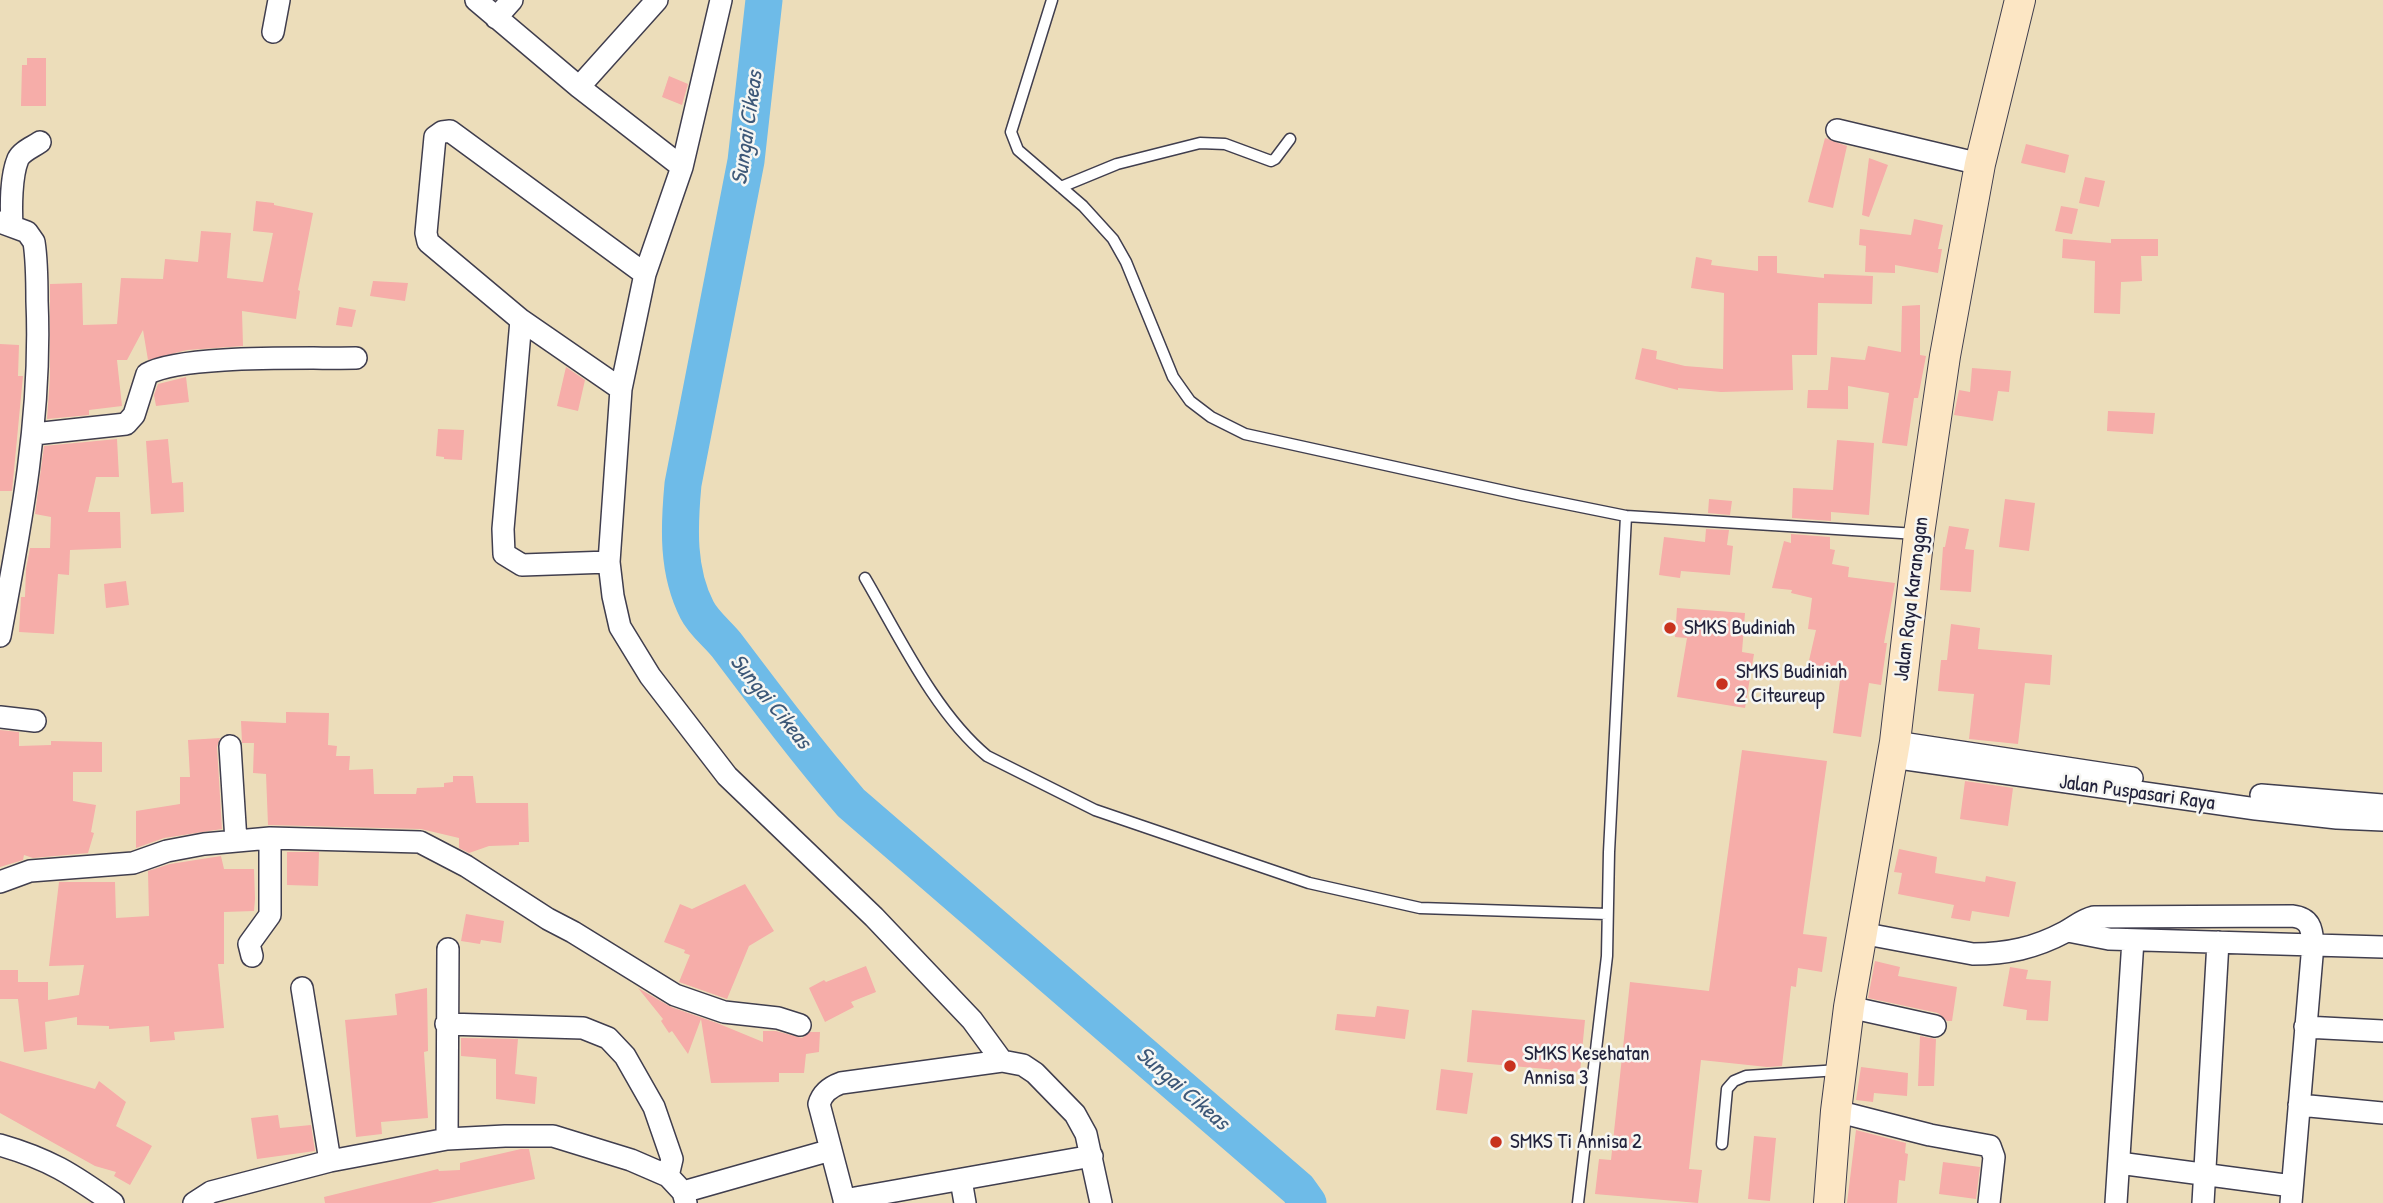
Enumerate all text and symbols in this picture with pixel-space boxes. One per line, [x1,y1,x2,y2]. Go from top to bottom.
water label: Sungai Cikeas [726,70,770,186]
street label: Jalan Raya Karanggan [1889,515,1935,683]
place label: SMKS Budiniah [1684,615,1795,641]
marker: SMKS Budiniah [1662,620,1678,636]
water label: Sungai Cikeas [723,649,817,755]
place label: SMKS Budiniah 2 Citeureup [1736,659,1847,709]
marker: SMKS Budiniah 2 Citeureup [1714,676,1730,692]
street label: Jalan Puspasari Raya [2058,770,2216,816]
water label: Sungai Cikeas [1130,1041,1234,1137]
place label: SMKS Kesehatan Annisa 3 [1524,1041,1649,1091]
marker: SMKS Kesehatan Annisa 3 [1502,1058,1518,1074]
place label: SMKS Ti Annisa 2 [1510,1129,1642,1155]
marker: SMKS Ti Annisa 2 [1488,1134,1504,1150]

